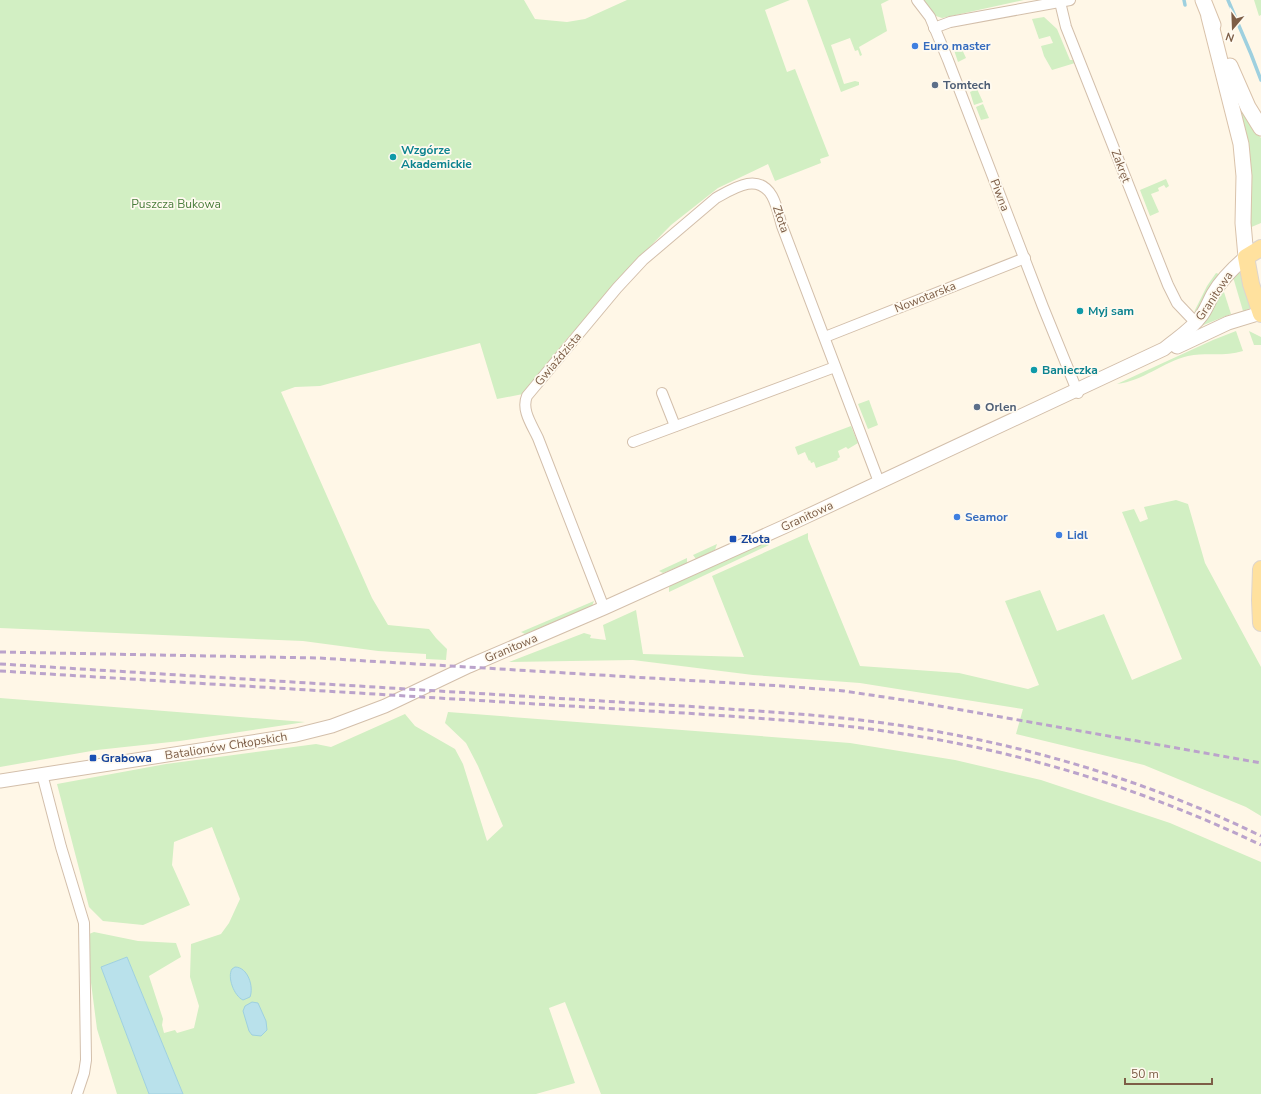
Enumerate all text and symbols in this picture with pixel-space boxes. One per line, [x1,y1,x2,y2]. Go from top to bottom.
north arrow [1213,8,1253,48]
text: N [1224,29,1236,45]
place label: Euro master [923,38,991,54]
marker: Euro master [910,41,920,51]
place label: Tomtech [943,77,991,93]
marker: Tomtech [930,80,940,90]
place label: Wzgórze Akademickie [401,142,472,172]
street label: Zakręt [1107,147,1135,186]
marker: Wzgórze Akademickie [388,152,398,162]
street label: Piwna [987,176,1013,214]
park label: Puszcza Bukowa [131,196,221,212]
street label: Złota [769,203,793,235]
street label: Granitowa [1192,268,1236,324]
street label: Nowotarska [892,277,958,317]
place label: Myj sam [1088,303,1134,319]
marker: Myj sam [1075,306,1085,316]
street label: Gwiaździsta [531,329,585,389]
place label: Banieczka [1042,362,1098,378]
marker: Banieczka [1029,365,1039,375]
place label: Orlen [985,399,1016,415]
marker: Orlen [972,402,982,412]
street label: Granitowa [778,497,836,535]
place label: Seamor [965,509,1008,525]
marker: Seamor [952,512,962,522]
place label: Lidl [1067,527,1088,543]
marker: Lidl [1054,530,1064,540]
place label: Złota [741,531,770,547]
marker: Złota [728,534,738,544]
street label: Granitowa [482,630,540,666]
street label: Batalionów Chłopskich [164,728,288,764]
place label: Grabowa [101,750,152,766]
marker: Grabowa [88,753,98,763]
scale bar [1125,1060,1212,1086]
text: 50 m [1131,1066,1159,1082]

